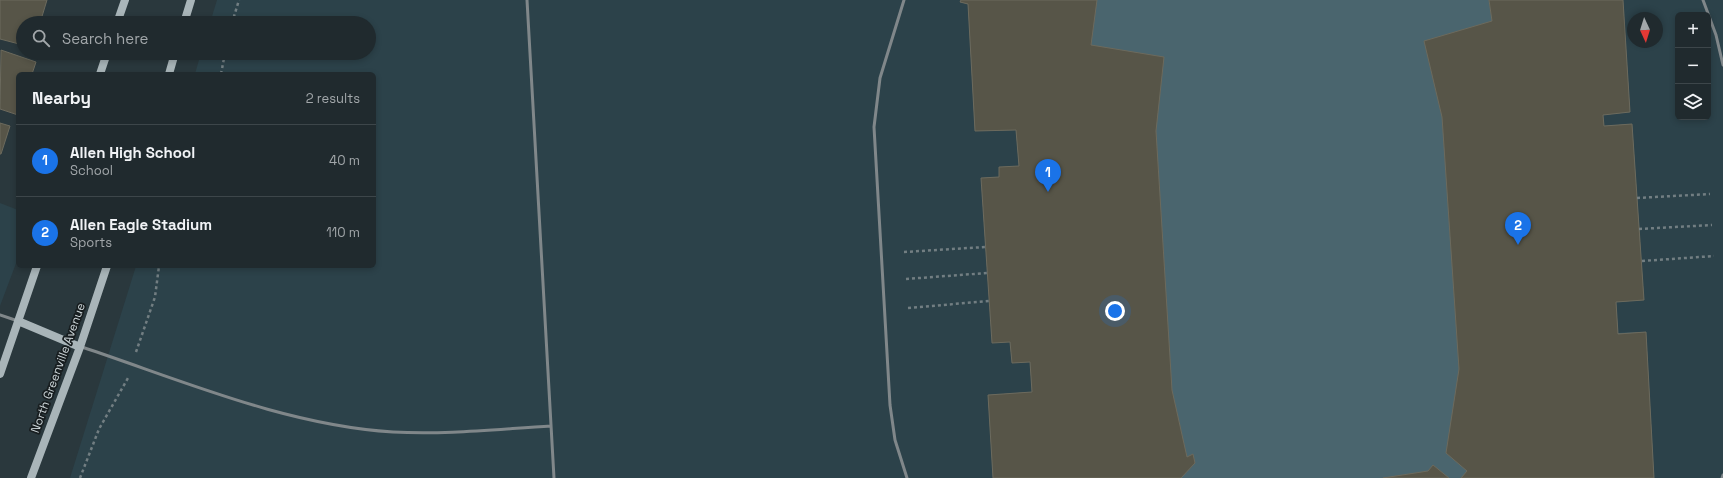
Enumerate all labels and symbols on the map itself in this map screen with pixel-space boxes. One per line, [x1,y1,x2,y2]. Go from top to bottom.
north arrow [1627,12,1663,48]
pin: 1 [1035,159,1061,192]
pin: 2 [1505,212,1531,245]
street label: North Greenville Avenue [27,301,89,435]
your location [1105,301,1125,321]

